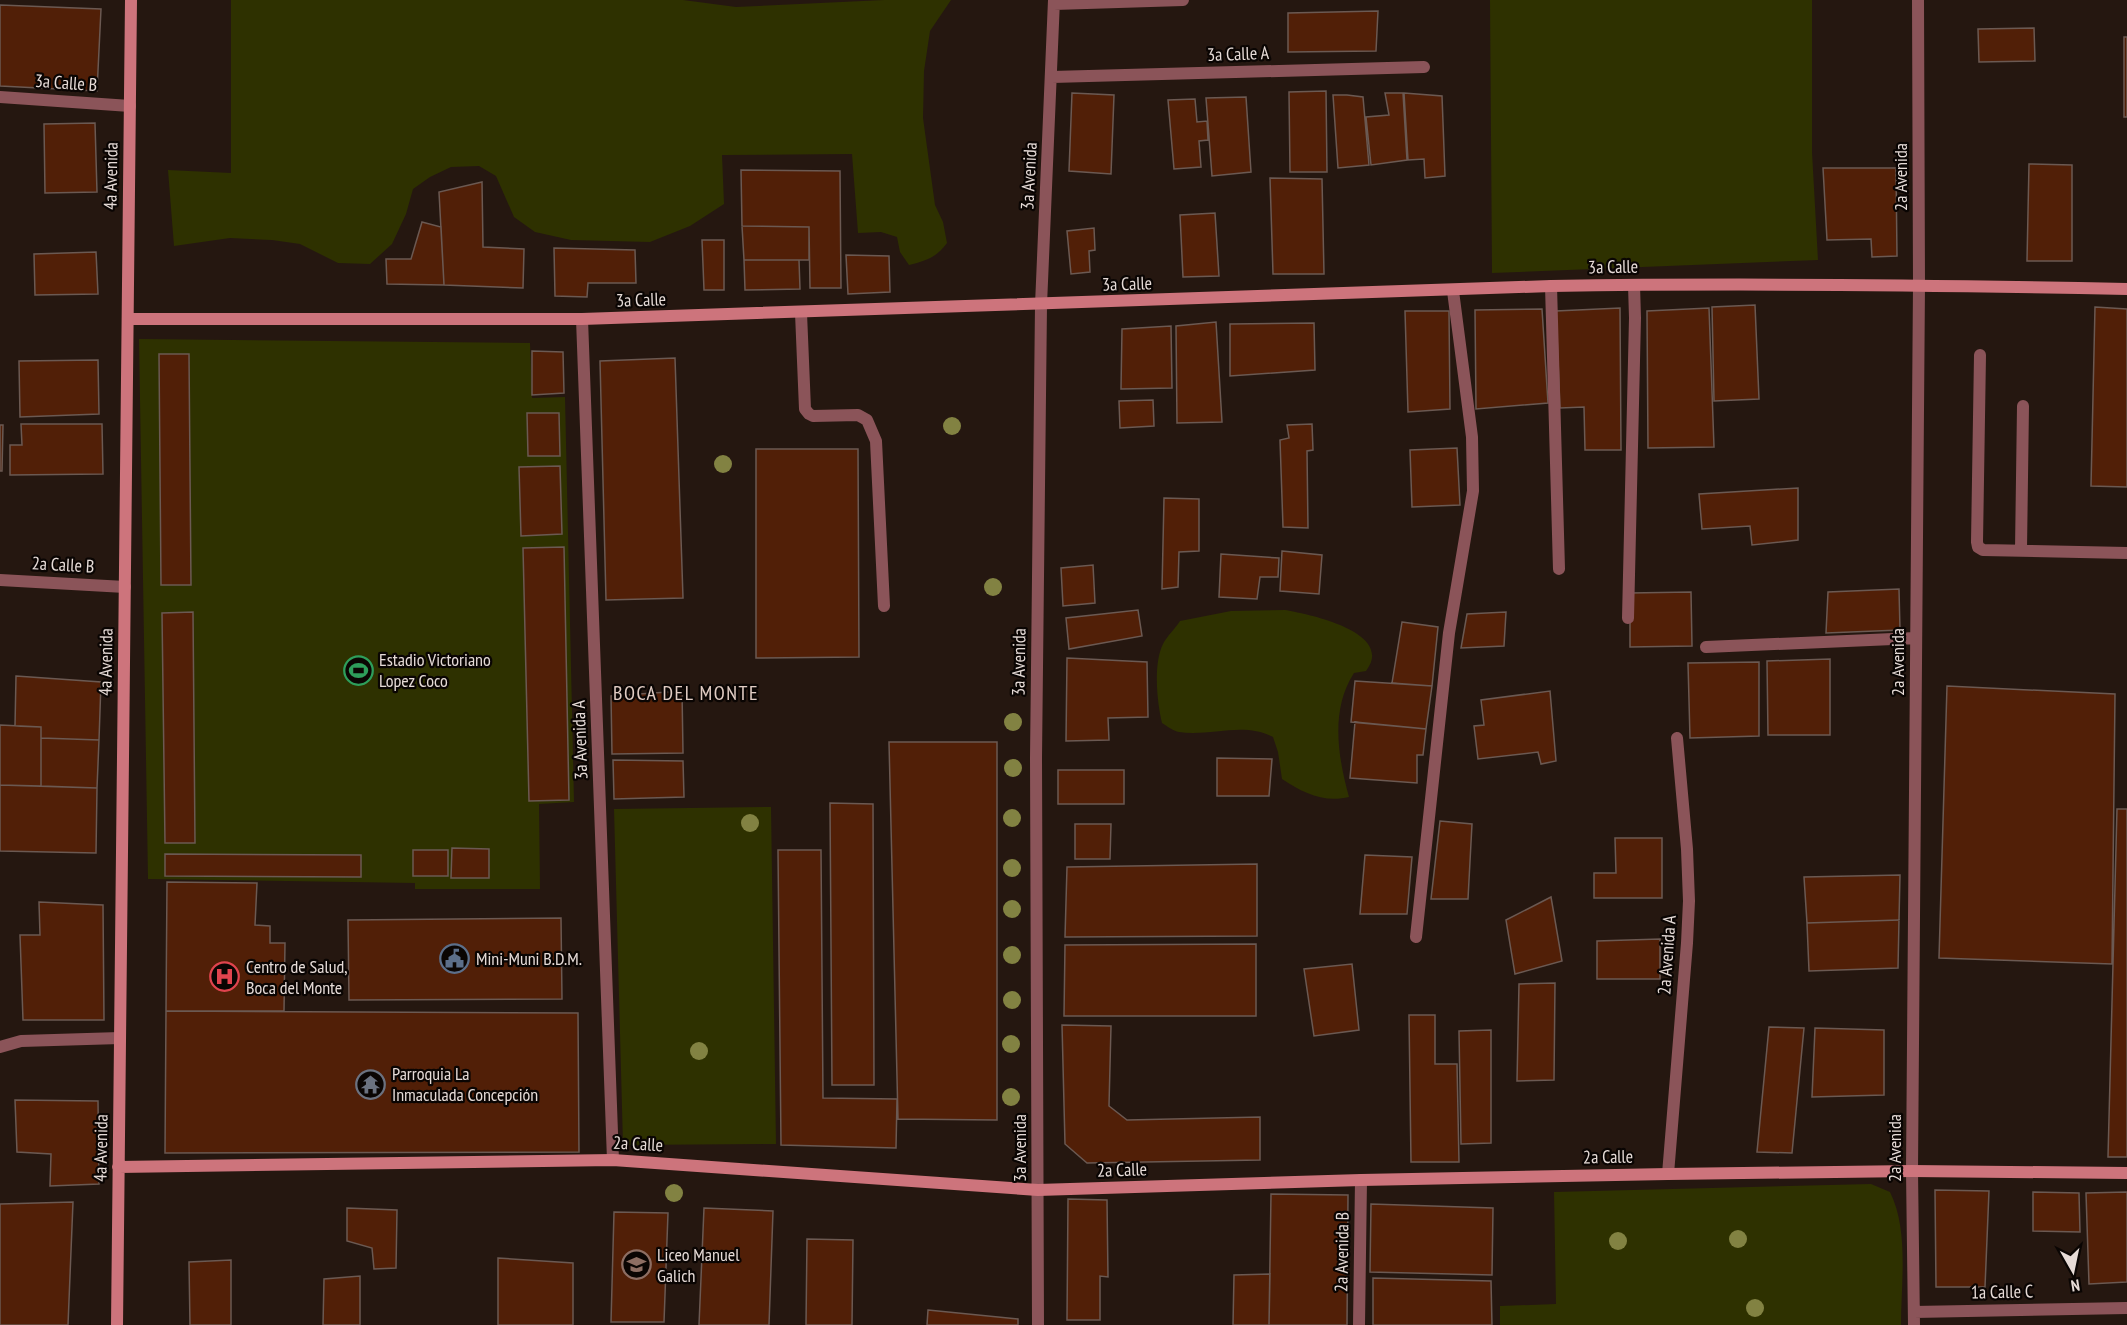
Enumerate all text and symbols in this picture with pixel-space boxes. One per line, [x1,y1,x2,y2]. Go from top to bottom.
street label: 3a Calle A [1207,41,1270,66]
street label: 3a Calle B [34,69,98,96]
street label: 4a Avenida [98,142,123,210]
street label: 3a Avenida [1015,142,1042,210]
street label: 2a Avenida [1889,143,1912,211]
street label: 3a Calle [1588,255,1638,278]
street label: 3a Calle [1102,271,1152,296]
street label: 3a Calle [616,287,666,312]
street label: 2a Calle B [31,551,95,578]
street label: 4a Avenida [93,628,118,696]
street label: 3a Avenida [1006,628,1031,696]
street label: 2a Avenida [1886,628,1909,696]
place label: Estadio Victoriano Lopez Coco [379,648,491,692]
sports icon: Estadio Victoriano Lopez Coco [342,654,374,686]
district label: BOCA DEL MONTE [613,680,759,706]
street label: 3a Avenida A [567,699,592,780]
street label: 2a Avenida A [1652,914,1681,995]
public building icon: Mini-Muni B.D.M. [439,943,471,975]
place label: Mini-Muni B.D.M. [476,947,582,970]
place label: Centro de Salud, Boca del Monte [246,955,348,999]
hospital icon: Centro de Salud, Boca del Monte [209,961,241,993]
place label: Parroquia La Inmaculada Concepción [392,1062,538,1106]
temple icon: Parroquia La Inmaculada Concepción [355,1068,387,1100]
street label: 4a Avenida [88,1114,113,1182]
street label: 3a Avenida [1008,1114,1031,1182]
street label: 2a Avenida [1883,1114,1906,1182]
street label: 2a Calle [612,1131,664,1156]
street label: 2a Calle [1583,1145,1633,1168]
street label: 2a Calle [1097,1157,1147,1182]
street label: 2a Avenida B [1329,1212,1354,1292]
north arrow [2043,1241,2103,1301]
place label: Liceo Manuel Galich [657,1243,740,1287]
school or university icon: Liceo Manuel Galich [620,1249,652,1281]
text: N [2070,1275,2081,1296]
street label: 1a Calle C [1971,1279,2033,1304]

